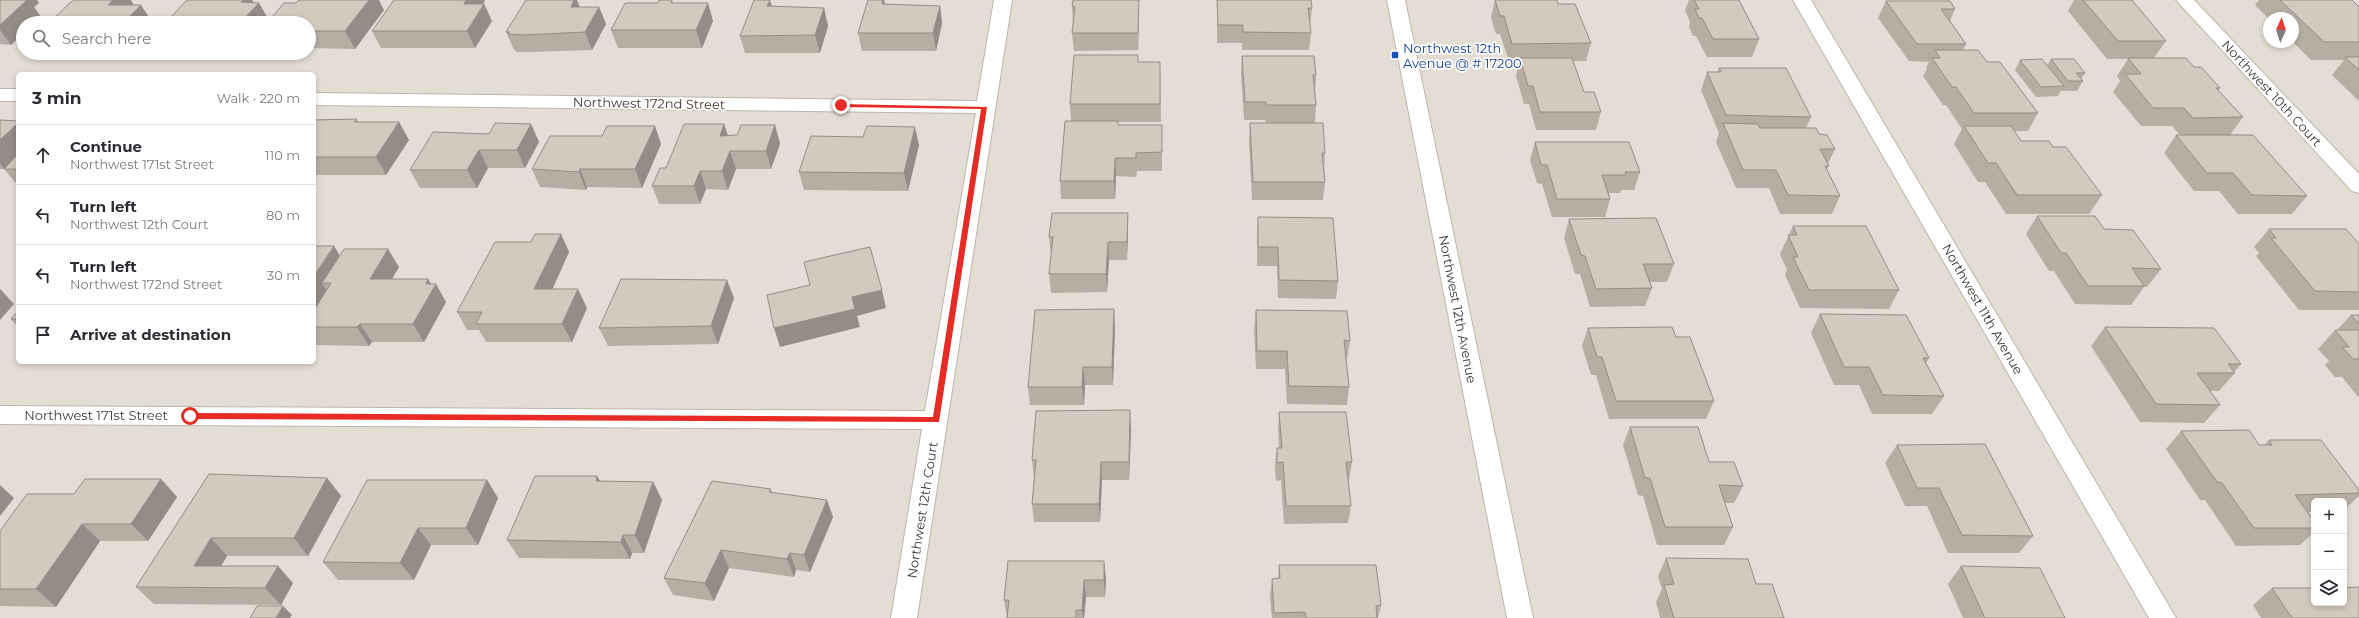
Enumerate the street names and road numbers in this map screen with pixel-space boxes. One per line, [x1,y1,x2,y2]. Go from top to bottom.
street label: Northwest 10th Court [2219,37,2325,149]
street label: Northwest 172nd Street [573,94,725,112]
street label: Northwest 12th Avenue [1436,233,1480,385]
street label: Northwest 11th Avenue [1939,241,2027,377]
street label: Northwest 171st Street [24,407,168,423]
street label: Northwest 12th Court [903,440,941,580]

